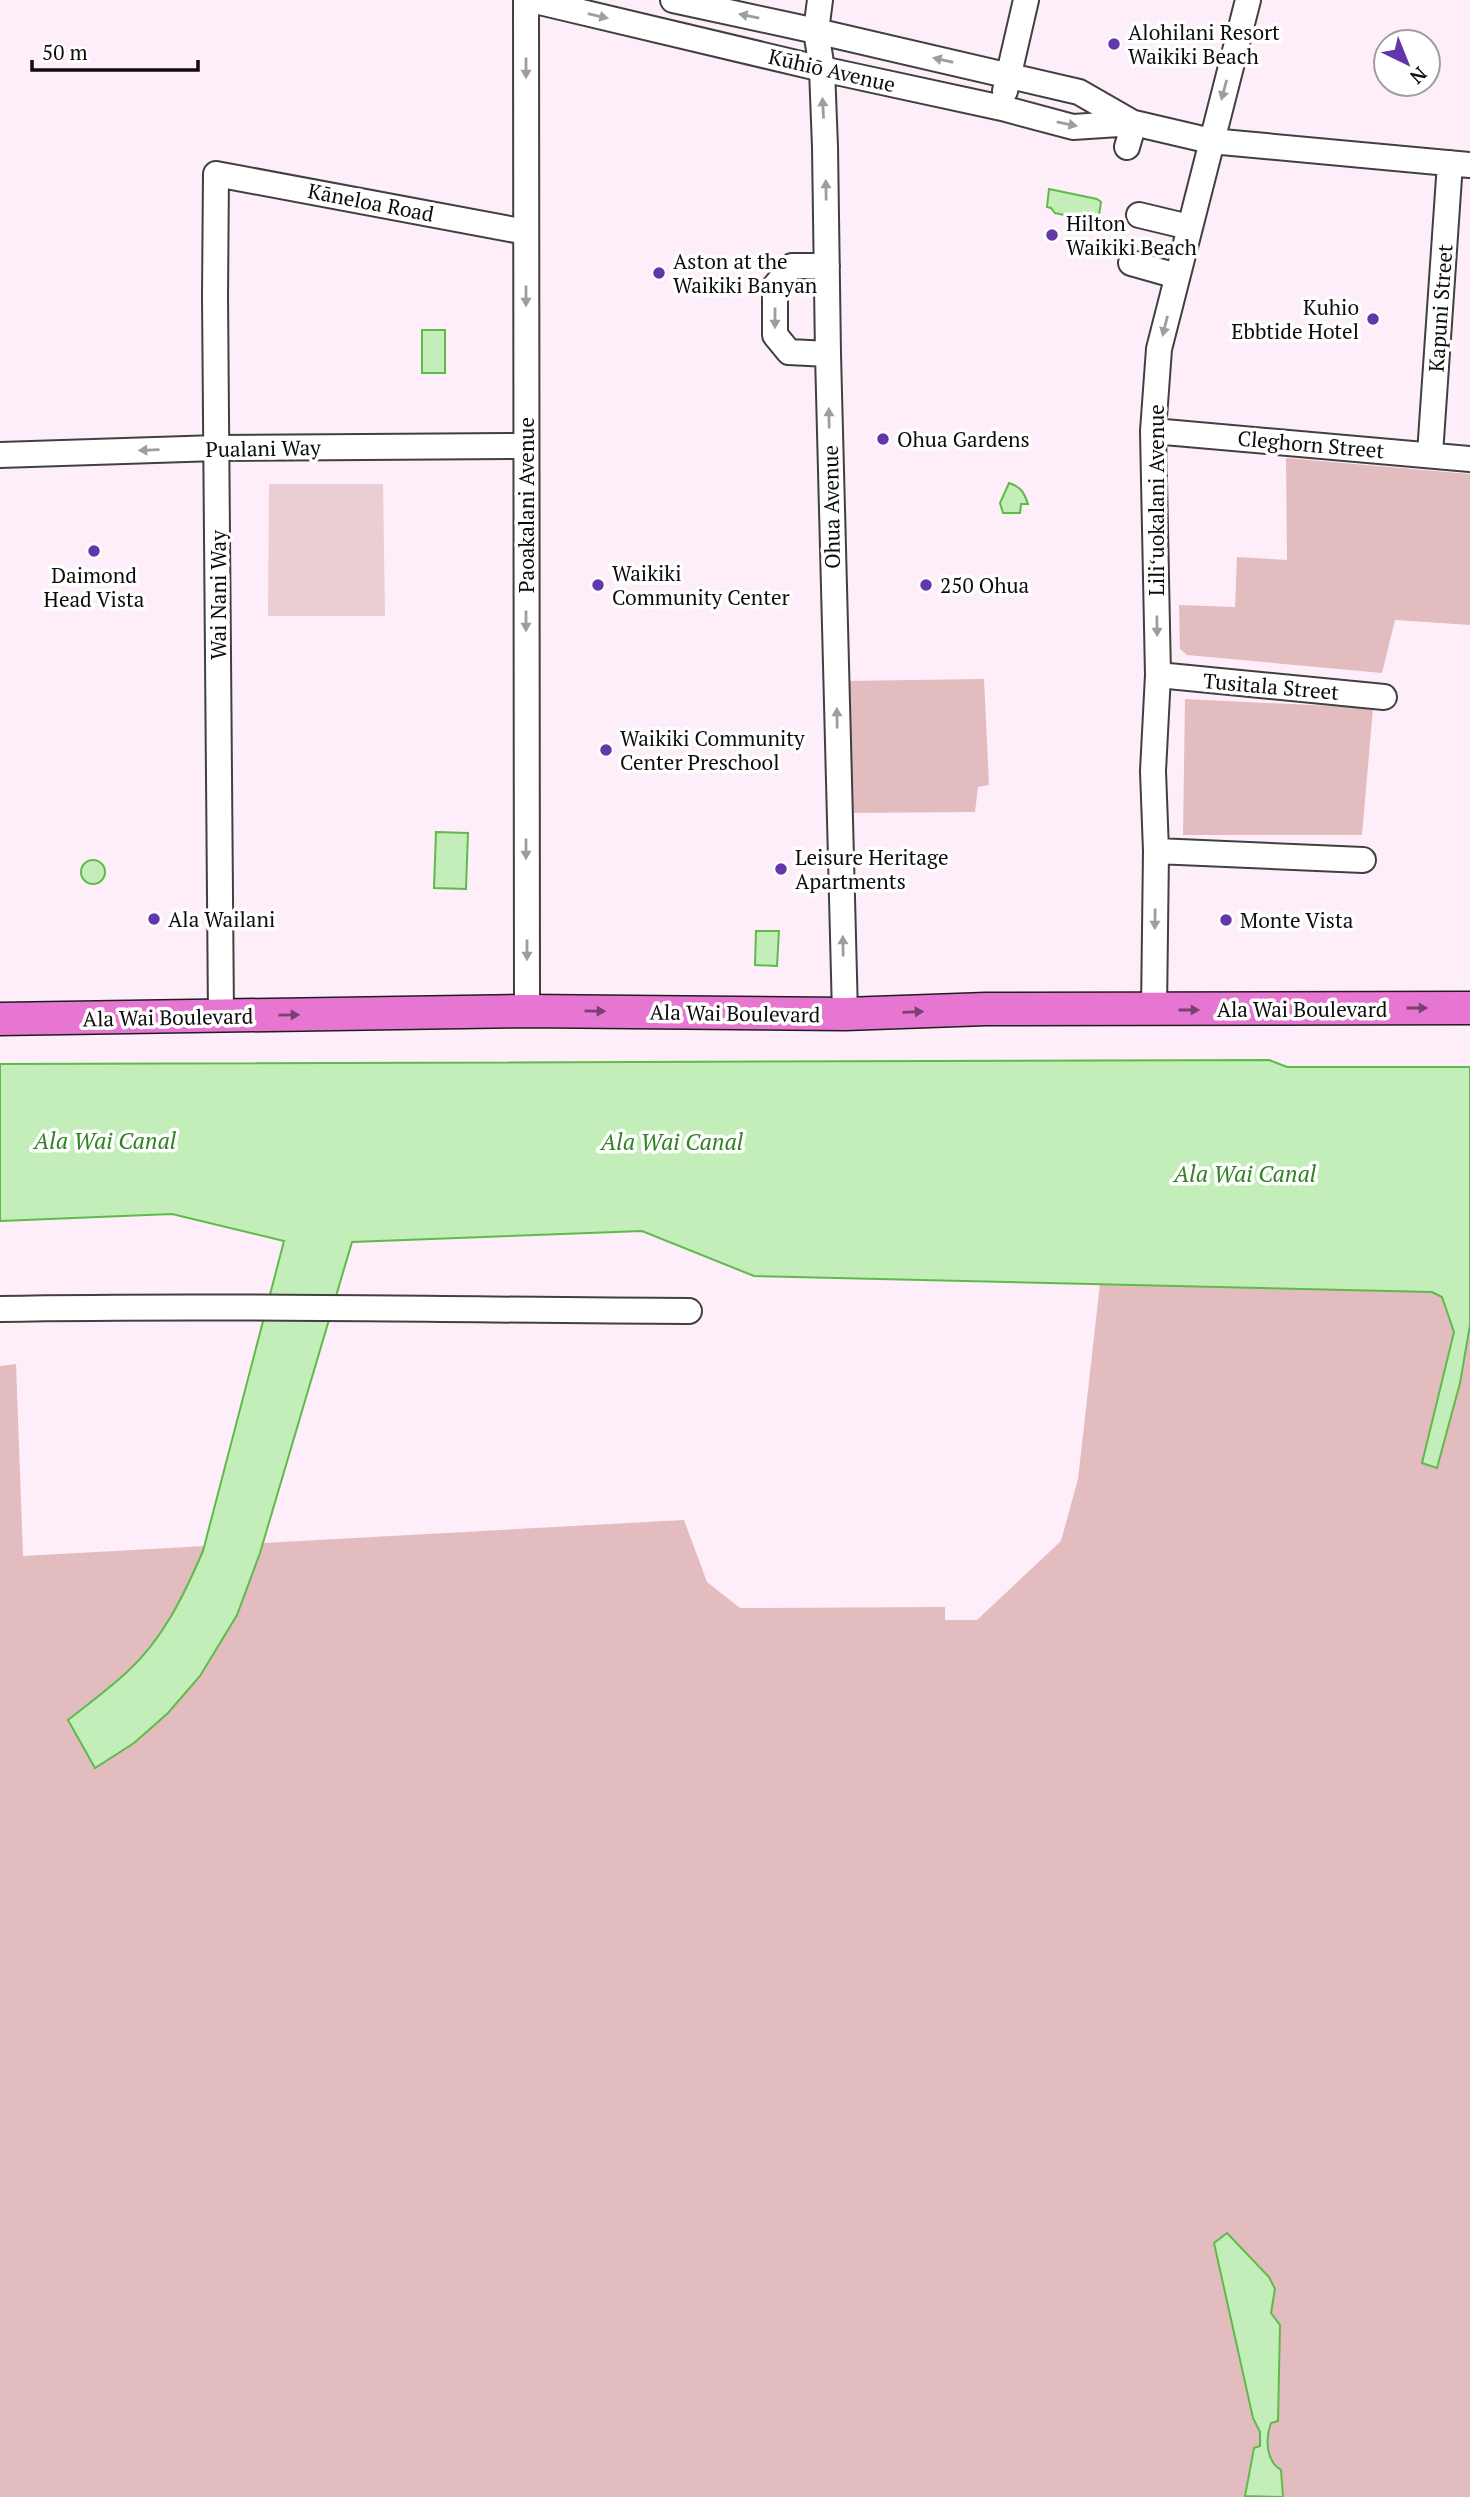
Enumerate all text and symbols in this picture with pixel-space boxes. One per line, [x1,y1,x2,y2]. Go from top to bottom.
one-way arrow [587,10,609,21]
one-way arrow [738,11,760,22]
place label: Alohilani Resort Waikiki Beach [1128,18,1280,70]
scale bar [32,28,198,72]
north arrow [1372,28,1442,98]
marker: Alohilani Resort Waikiki Beach [1106,36,1122,52]
text: 50 m [42,38,88,66]
street label: Kūhiō Avenue [766,42,898,98]
one-way arrow [932,55,954,66]
one-way arrow [520,57,532,79]
text: N [1405,62,1433,90]
one-way arrow [1218,79,1229,101]
one-way arrow [818,96,829,118]
one-way arrow [1056,119,1078,130]
street label: Kāneloa Road [306,176,437,228]
one-way arrow [820,179,832,201]
place label: Hilton Waikiki Beach [1066,209,1197,261]
marker: Hilton Waikiki Beach [1044,227,1060,243]
street label: Kapuni Street [1422,243,1458,373]
place label: Aston at the Waikiki Banyan [673,247,818,299]
marker: Aston at the Waikiki Banyan [651,265,667,281]
one-way arrow [520,285,532,307]
place label: Kuhio Ebbtide Hotel [1231,293,1359,345]
one-way arrow [769,307,781,329]
marker: Kuhio Ebbtide Hotel [1365,311,1381,327]
one-way arrow [1159,315,1170,337]
street label: Liliʻuokalani Avenue [1142,404,1170,596]
one-way arrow [823,406,835,428]
street label: Paoakalani Avenue [512,417,540,593]
street label: Cleghorn Street [1237,424,1386,464]
place label: Ohua Gardens [897,425,1030,453]
marker: Ohua Gardens [875,431,891,447]
street label: Pualani Way [205,433,321,463]
one-way arrow [137,444,159,455]
street label: Ohua Avenue [816,445,846,569]
street label: Wai Nani Way [204,530,232,660]
marker: Daimond Head Vista [86,543,102,559]
place label: Waikiki Community Center [612,559,790,611]
place label: Daimond Head Vista [44,561,145,613]
place label: 250 Ohua [940,571,1030,599]
marker: Waikiki Community Center [590,577,606,593]
marker: 250 Ohua [918,577,934,593]
one-way arrow [520,610,532,632]
one-way arrow [1152,615,1163,637]
street label: Tusitala Street [1202,666,1340,706]
one-way arrow [831,707,843,729]
place label: Waikiki Community Center Preschool [620,724,805,776]
marker: Waikiki Community Center Preschool [598,742,614,758]
one-way arrow [520,838,532,860]
place label: Leisure Heritage Apartments [795,843,949,895]
marker: Leisure Heritage Apartments [773,861,789,877]
place label: Ala Wailani [168,905,275,933]
place label: Monte Vista [1240,906,1354,934]
one-way arrow [1149,908,1161,930]
marker: Ala Wailani [146,911,162,927]
marker: Monte Vista [1218,912,1234,928]
one-way arrow [837,935,848,957]
one-way arrow [521,939,532,961]
street label: Ala Wai Boulevard [1217,995,1388,1023]
street label: Ala Wai Boulevard [649,998,821,1028]
street label: Ala Wai Boulevard [82,1002,254,1032]
one-way arrow [1406,1002,1428,1014]
one-way arrow [1178,1004,1200,1016]
one-way arrow [584,1006,606,1017]
one-way arrow [902,1006,924,1017]
one-way arrow [278,1009,300,1020]
water label: Ala Wai Canal [32,1125,177,1156]
water label: Ala Wai Canal [599,1126,744,1157]
water label: Ala Wai Canal [1172,1158,1317,1189]

